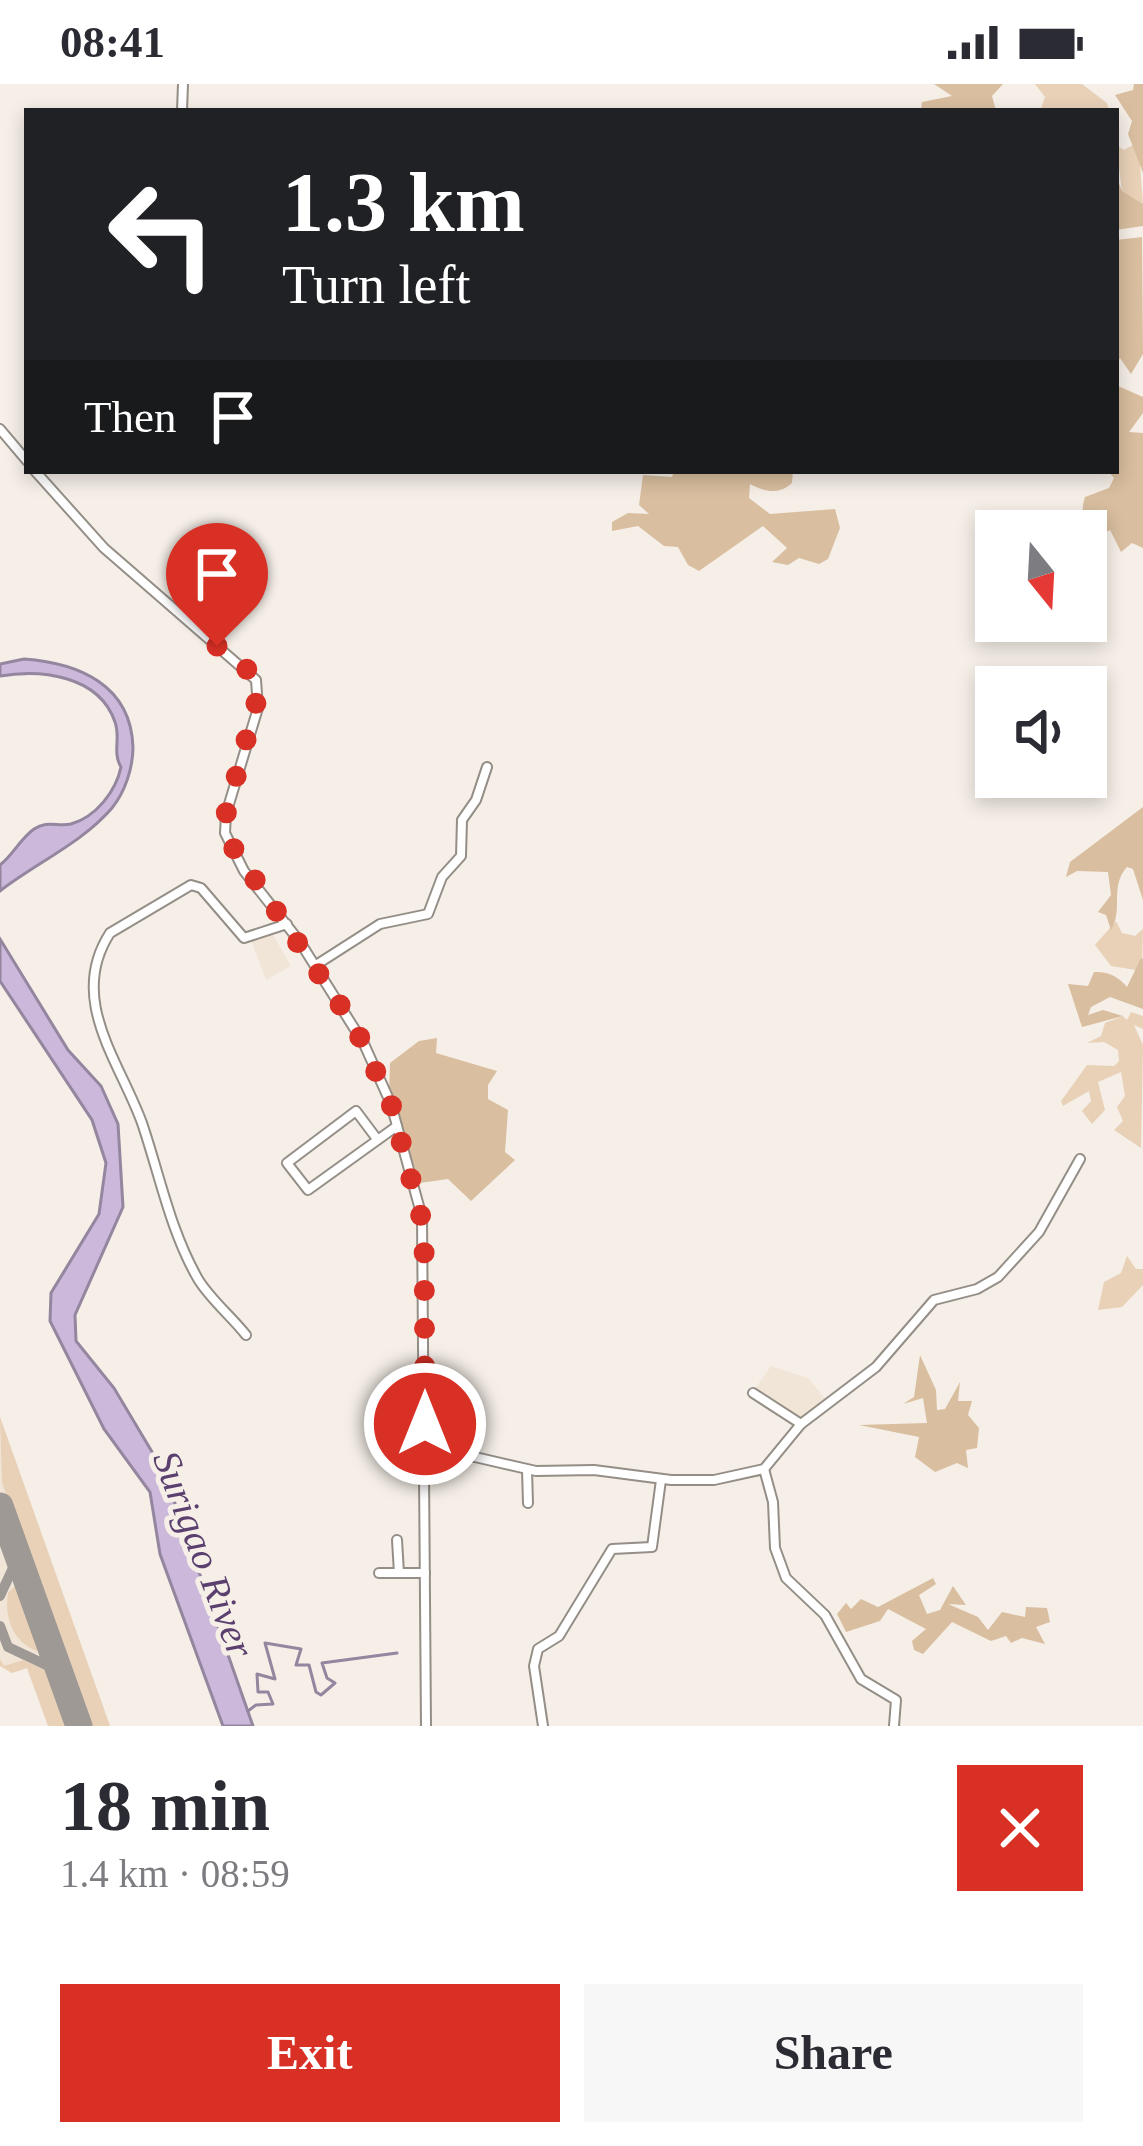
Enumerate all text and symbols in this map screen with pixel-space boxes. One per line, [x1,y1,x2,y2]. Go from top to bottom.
text: 08:41 [60,17,165,67]
icon: left [84,156,240,312]
text: 1.3 km [282,156,525,249]
text: Turn left [282,255,471,315]
icon: arrive [200,384,266,450]
text: Then [84,392,176,442]
north arrow [975,510,1107,642]
map controls [975,510,1107,798]
pin [166,523,268,646]
icon: arrive [184,541,250,607]
button: sound [975,666,1107,798]
position arrow [362,1361,488,1487]
water label: Surigao River [144,1445,263,1664]
button: close [957,1765,1083,1891]
text: 18 min [60,1766,270,1846]
text: 1.4 km · 08:59 [60,1852,290,1895]
button: Exit [60,1984,560,2122]
button: Share [584,1984,1083,2122]

